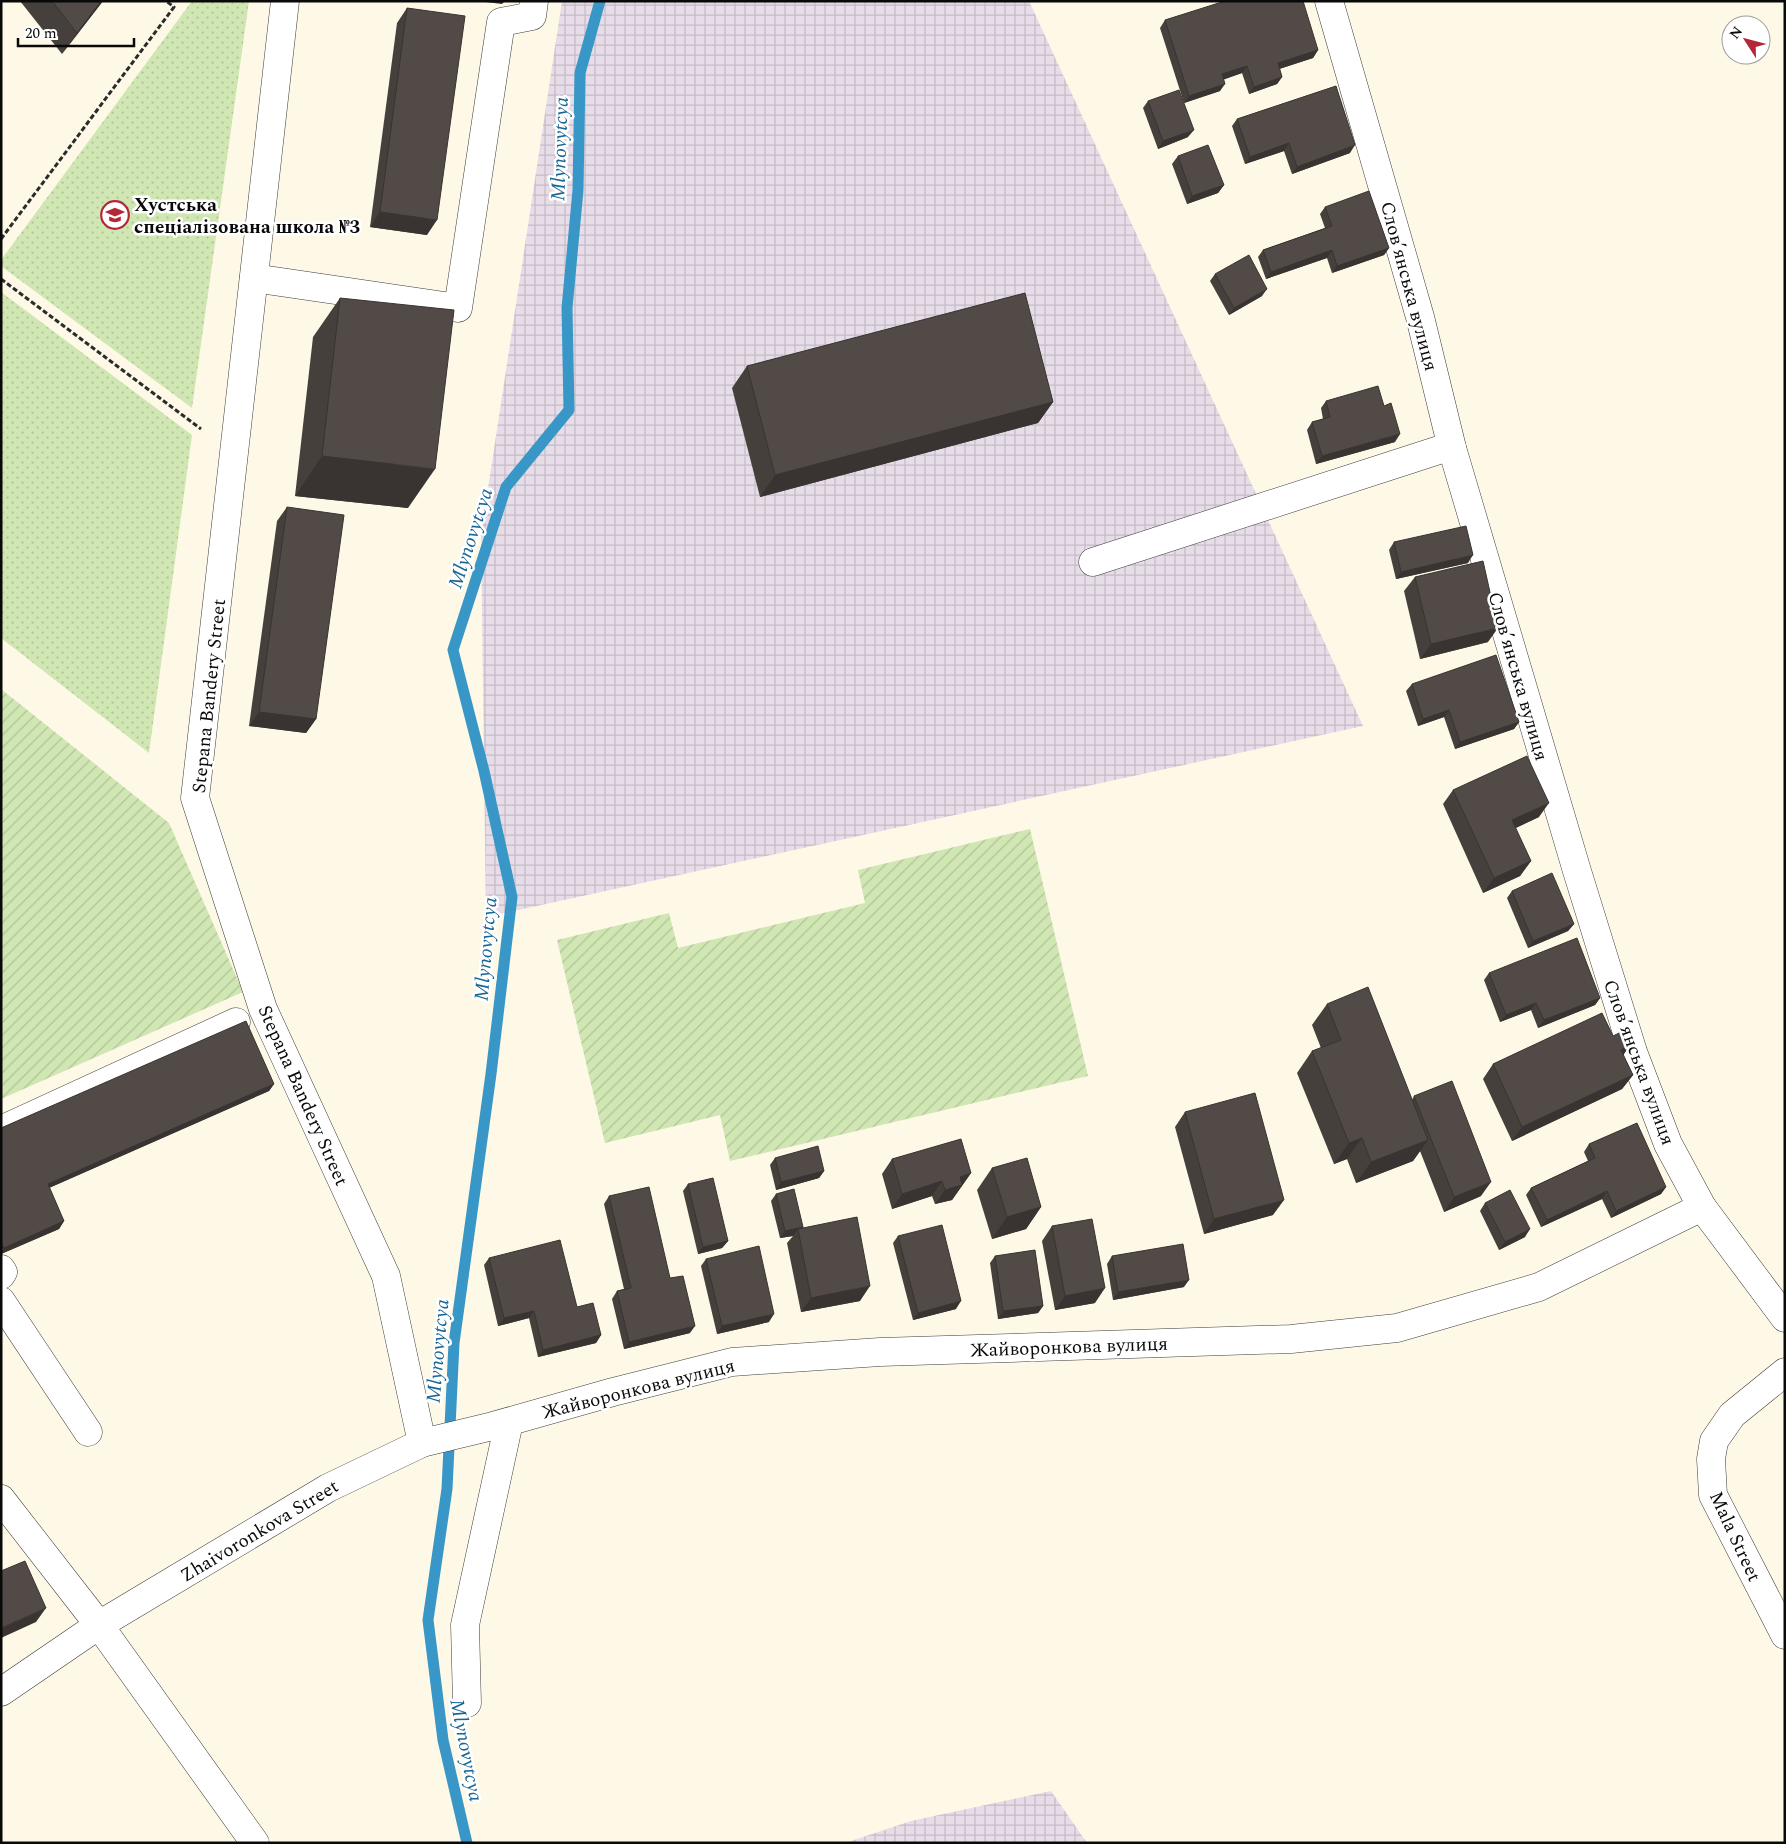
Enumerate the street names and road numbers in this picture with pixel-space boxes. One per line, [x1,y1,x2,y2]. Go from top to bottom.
street label: Словʼянська вулиця [1372,198,1445,374]
street label: Словʼянська вулиця [1480,589,1556,764]
street label: Stepana Bandery Street [185,597,234,795]
street label: Словʼянська вулиця [1595,976,1682,1149]
street label: Stepana Bandery Street [250,1000,356,1191]
street label: Жайворонкова вулиця [970,1330,1168,1365]
street label: Жайворонкова вулиця [539,1351,738,1427]
street label: Zhaivoronkova Street [175,1472,345,1590]
street label: Mala Street [1701,1487,1768,1587]

